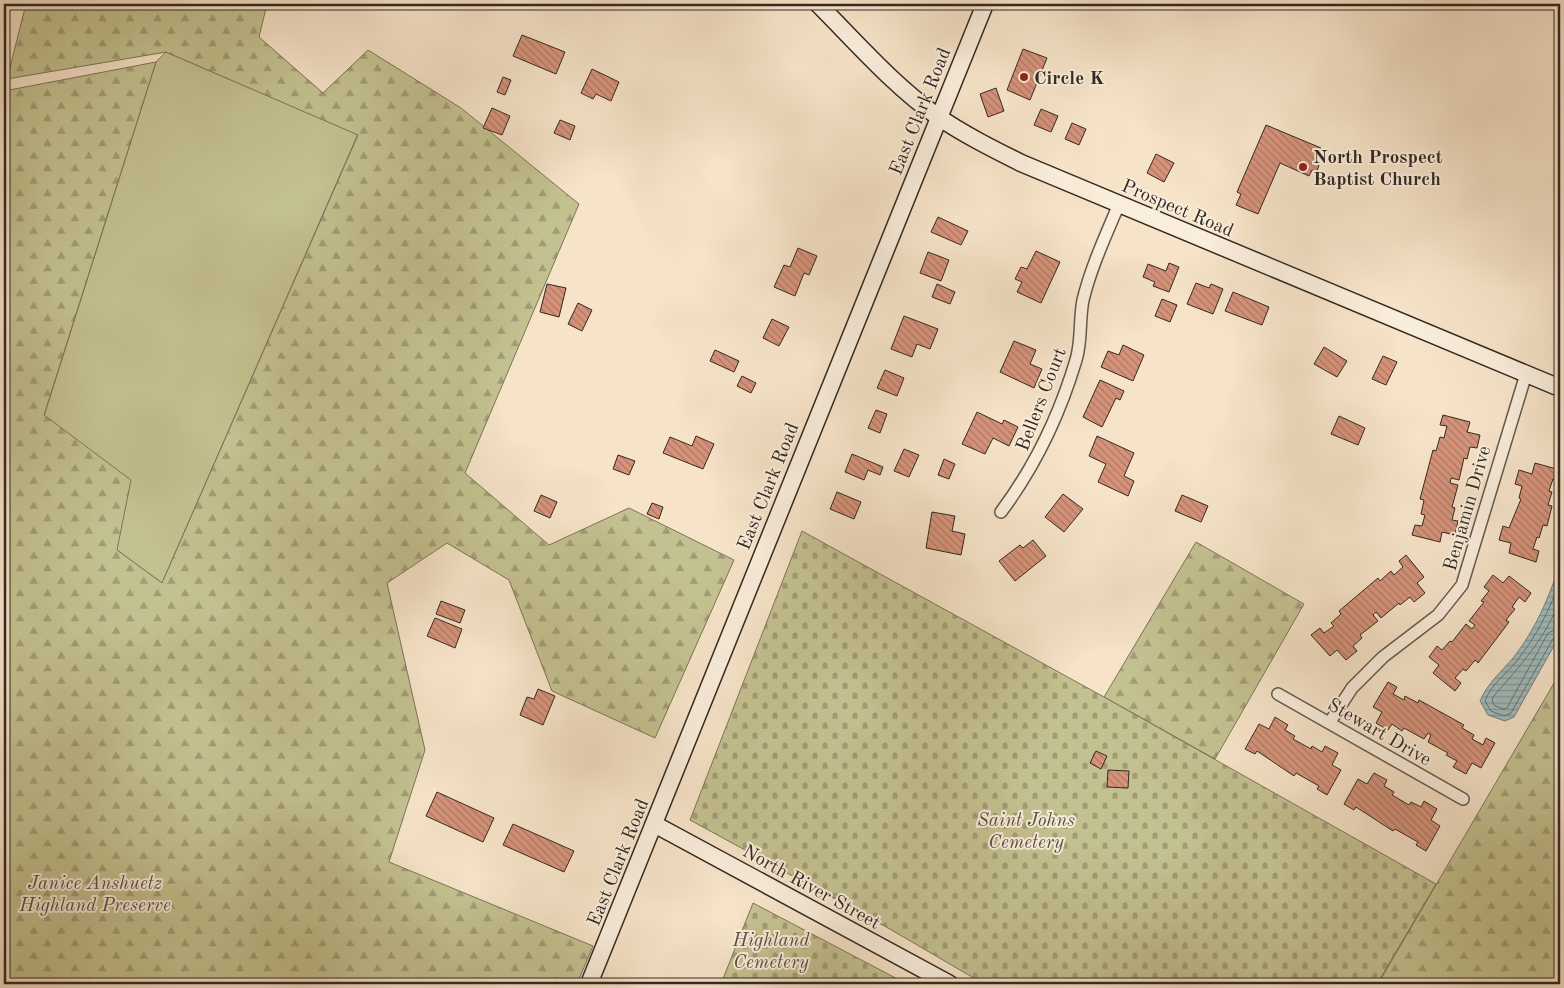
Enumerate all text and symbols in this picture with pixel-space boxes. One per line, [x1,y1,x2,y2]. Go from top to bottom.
street label: East Clark Road [887,46,955,178]
place label: Circle K [1034,70,1104,89]
marker: Circle K [1018,71,1030,83]
place label: North Prospect Baptist Church [1313,149,1443,190]
marker: North Prospect Baptist Church [1297,161,1309,173]
street label: Prospect Road [1118,177,1236,241]
street label: Bellers Court [1014,346,1071,454]
street label: East Clark Road [735,421,803,553]
street label: Benjamin Drive [1441,444,1495,573]
street label: Stewart Drive [1324,696,1434,770]
street label: East Clark Road [585,797,653,929]
park label: Saint Johns Cemetery [977,812,1075,853]
street label: North River Street [739,842,883,934]
park label: Janice Anshuetz Highland Preserve [18,875,171,916]
park label: Highland Cemetery [731,932,810,973]

